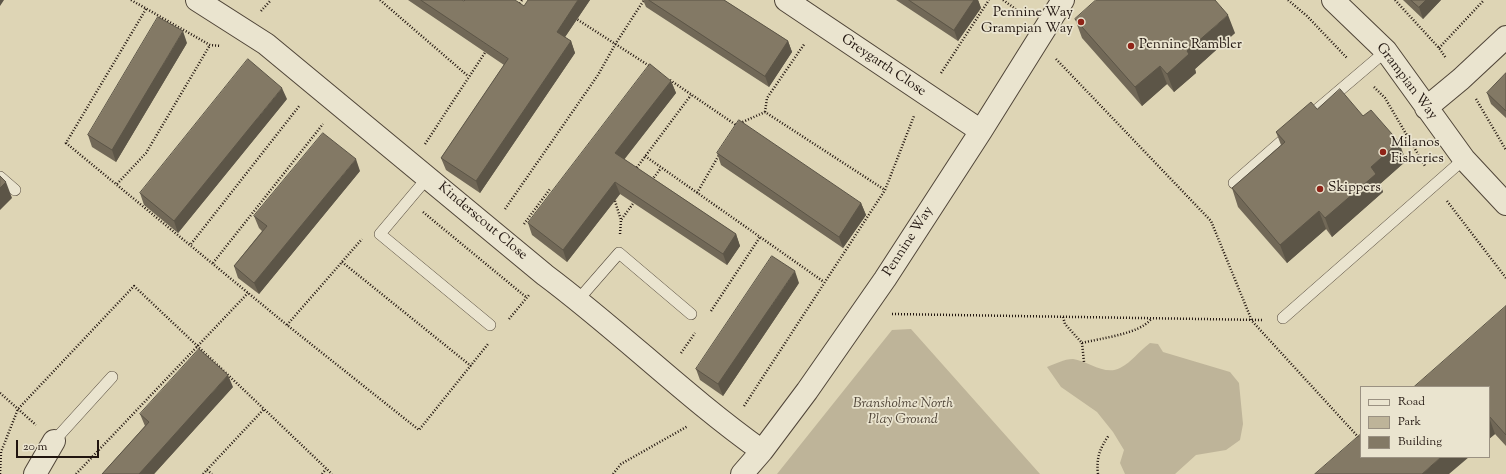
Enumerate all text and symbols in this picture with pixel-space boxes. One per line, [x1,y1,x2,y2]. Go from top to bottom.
place label: Pennine Way Grampian Way [981,6,1073,38]
marker: Pennine Way Grampian Way [1076,17,1086,27]
street label: Greygarth Close [837,31,929,101]
place label: Pennine Rambler [1139,38,1242,54]
street label: Grampian Way [1372,40,1440,124]
marker: Pennine Rambler [1126,41,1136,51]
place label: Milanos Fisheries [1391,136,1444,168]
marker: Milanos Fisheries [1378,147,1388,157]
street label: Kinderscout Close [434,180,530,264]
place label: Skippers [1328,181,1381,197]
marker: Skippers [1315,184,1325,194]
street label: Pennine Way [880,204,938,280]
legend [1360,386,1490,458]
text: Road [1398,393,1425,411]
park label: Bransholme North Play Ground [853,397,953,430]
text: Park [1398,413,1421,431]
scale bar [18,432,101,458]
text: Building [1398,433,1442,451]
text: 20 m [23,438,47,456]

